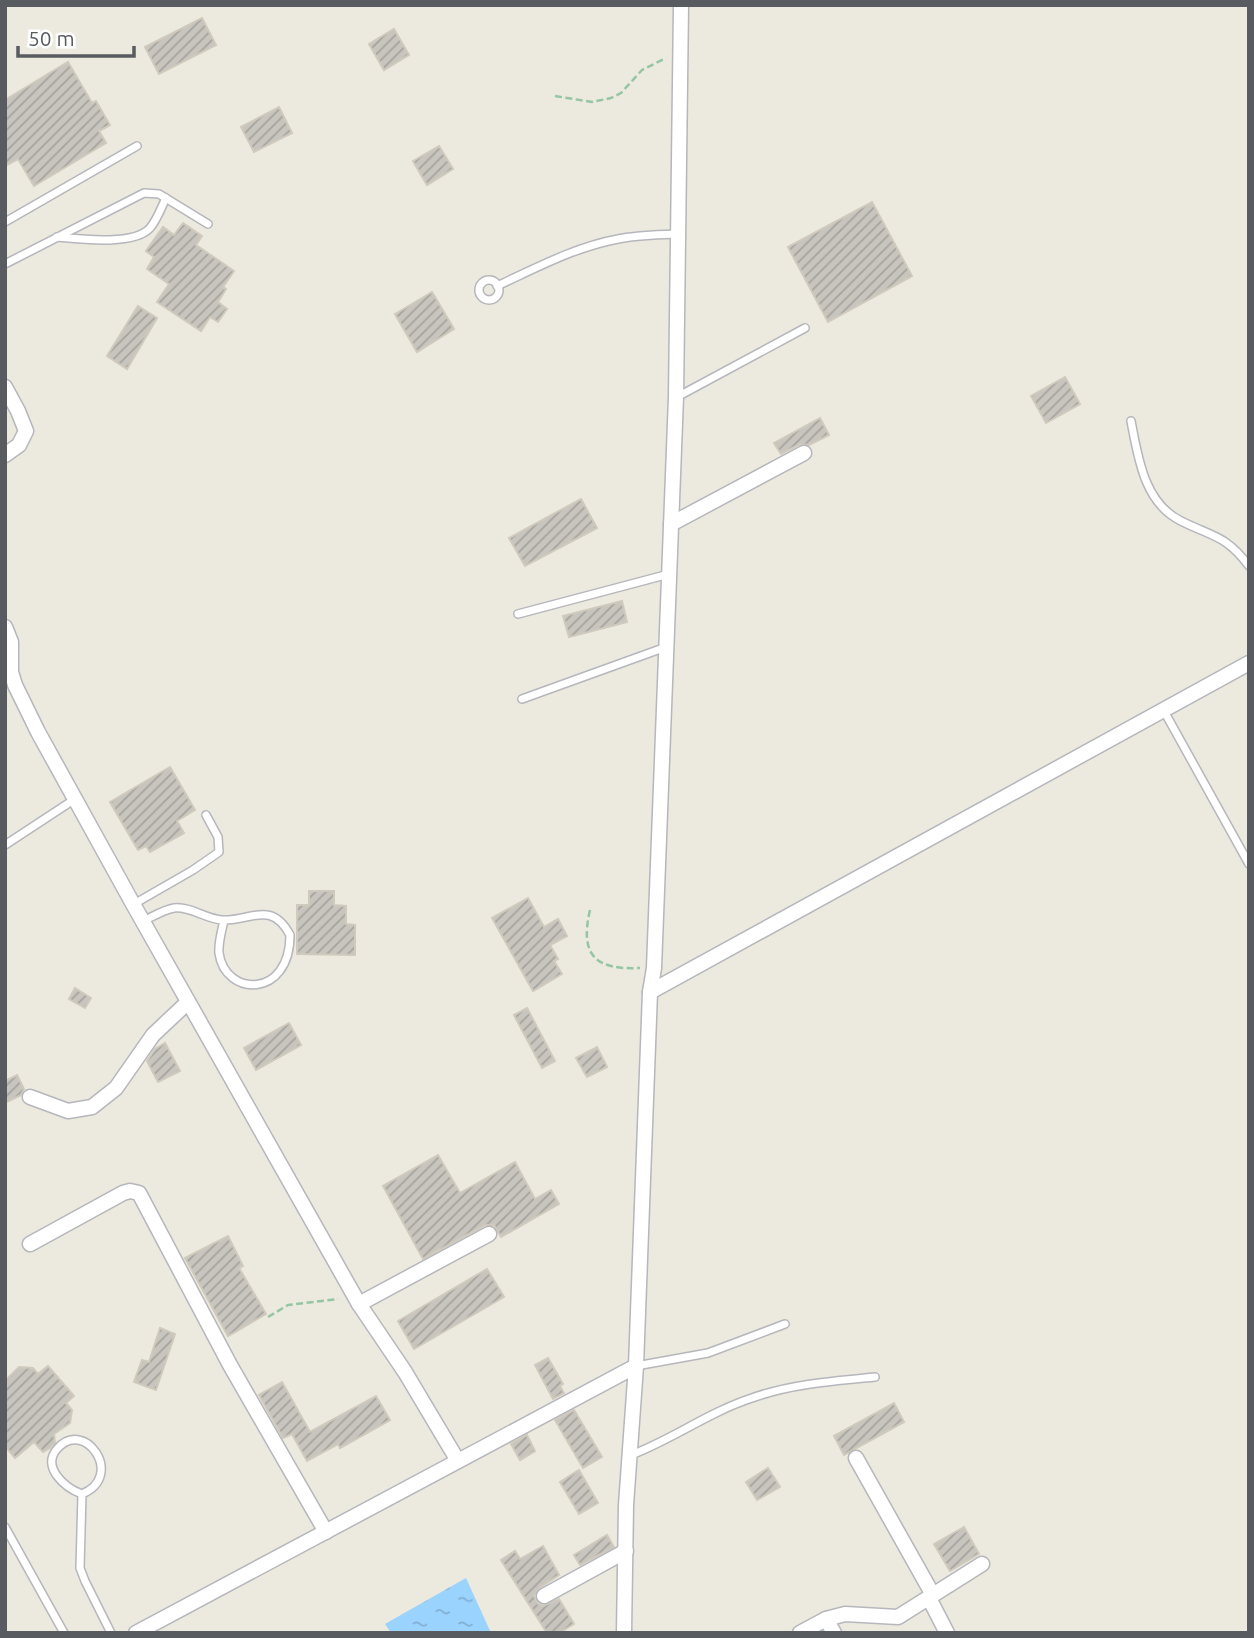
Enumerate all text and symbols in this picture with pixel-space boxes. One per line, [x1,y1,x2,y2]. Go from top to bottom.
scale bar [18,14,133,58]
text: 50 m [28,26,75,50]

